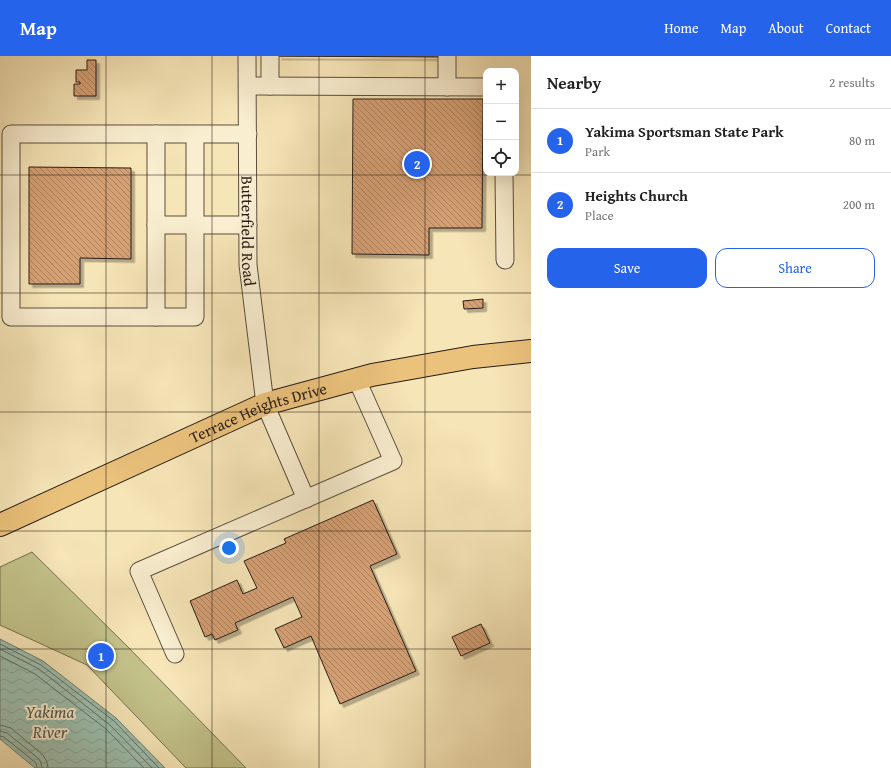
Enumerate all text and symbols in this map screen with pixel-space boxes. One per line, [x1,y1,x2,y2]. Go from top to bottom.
text: Map [20,14,57,42]
text: Home [664,18,699,38]
text: Map [721,18,746,38]
text: About [768,18,804,38]
text: Contact [826,18,871,38]
map controls [483,68,519,176]
button: + [483,68,519,104]
text: Nearby [547,70,601,95]
text: 2 results [829,73,875,92]
button: − [483,104,519,140]
text: Yakima Sportsman State Park [585,121,784,142]
text: 1 [557,131,563,150]
text: 80 m [849,131,875,150]
button: locate [483,140,519,176]
text: Park [585,142,610,161]
pin: 2 [404,149,430,179]
street label: Butterfield Road [236,176,263,288]
text: Heights Church [585,185,688,206]
text: 2 [557,195,563,214]
text: 200 m [843,195,875,214]
text: Place [585,206,614,225]
button: Save [547,248,707,288]
button: Share [715,248,875,288]
street label: Terrace Heights Drive [185,376,329,449]
your location [219,538,239,558]
pin: 1 [88,641,114,671]
water label: Yakima River [26,699,75,744]

